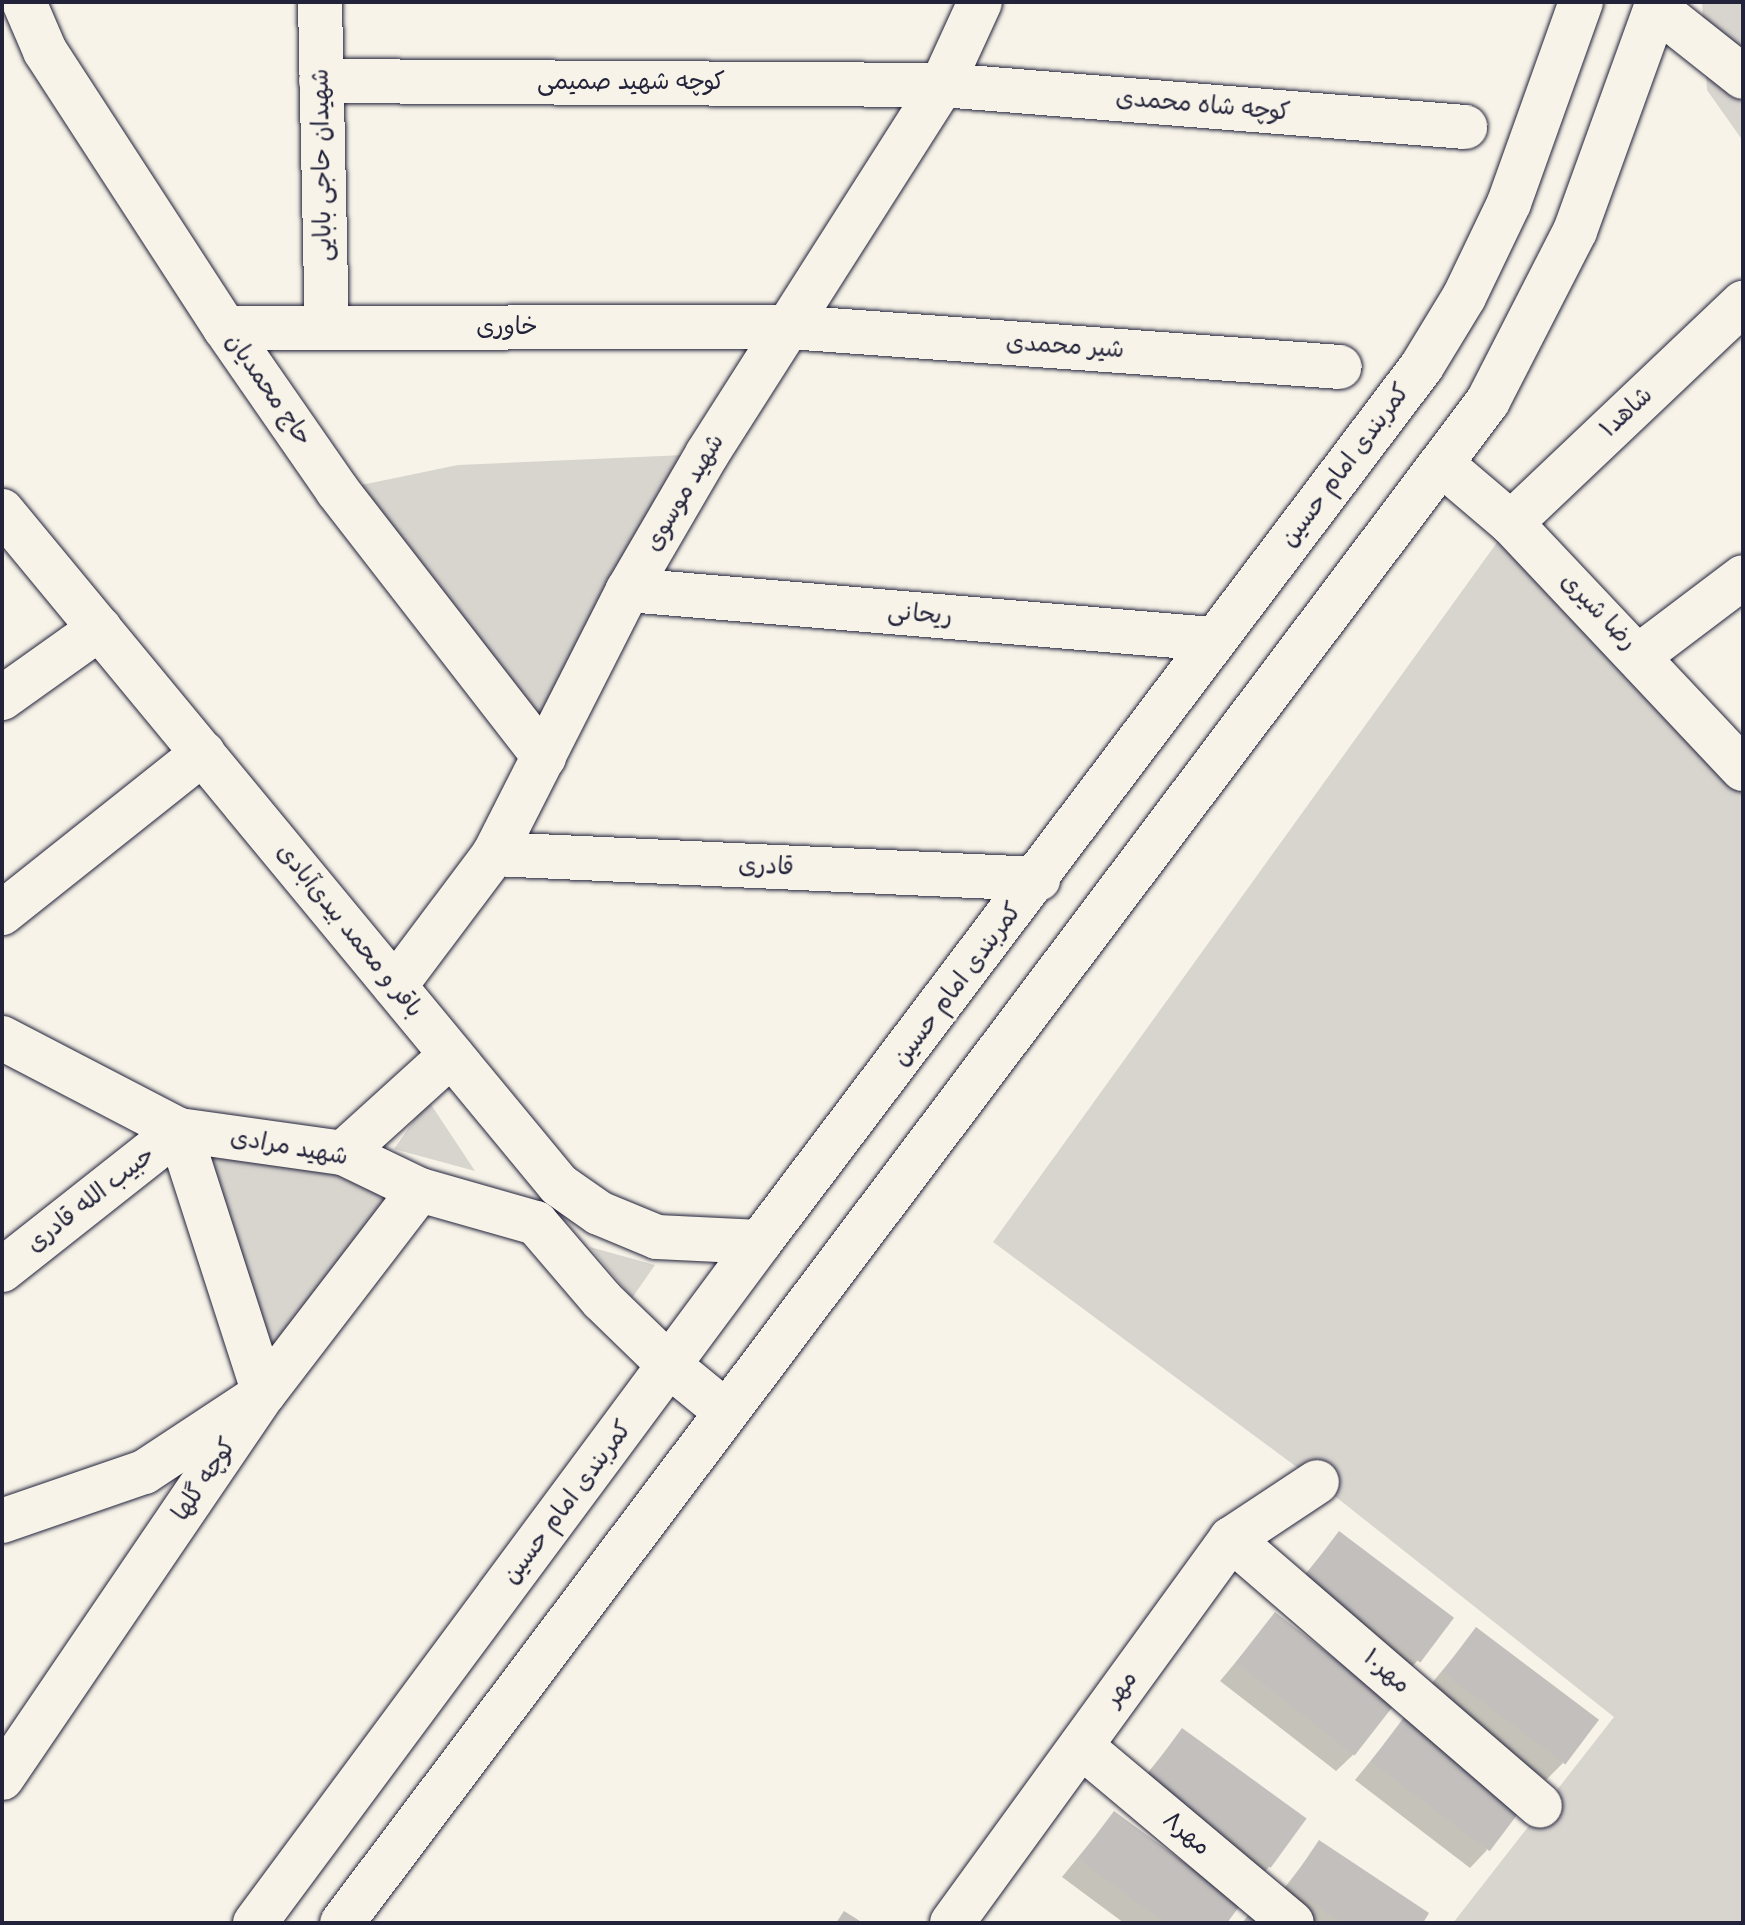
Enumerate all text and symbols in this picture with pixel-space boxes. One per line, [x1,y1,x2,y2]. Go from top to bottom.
street label: شهیدان حاجی بابایی [307,68,339,262]
street label: کوچه شهید صمیمی [537,69,725,97]
street label: کوچه شاه محمدی [1115,84,1291,128]
street label: خاوری [476,314,538,342]
street label: حاج محمدیان [219,328,317,452]
street label: شیر محمدی [1005,329,1125,365]
street label: کمربندی امام حسین [1275,379,1417,553]
street label: شاهد۱ [1595,382,1659,444]
street label: شهید موسوی [639,429,731,557]
street label: رضا شیری [1554,567,1642,657]
street label: ریحانی [886,598,954,632]
street label: باقر و محمد بیدی‌آبادی [270,838,428,1024]
street label: قادری [738,851,794,883]
street label: کمربندی امام حسین [887,898,1029,1072]
street label: شهید مرادی [228,1124,350,1172]
street label: حبیب الله قادری [21,1141,161,1259]
street label: کمربندی امام حسین [497,1416,639,1590]
street label: کوچه گلها [167,1433,243,1527]
street label: مهر۱۰ [1357,1644,1415,1700]
street label: مهر [1100,1666,1144,1712]
street label: مهر۸ [1156,1806,1216,1862]

